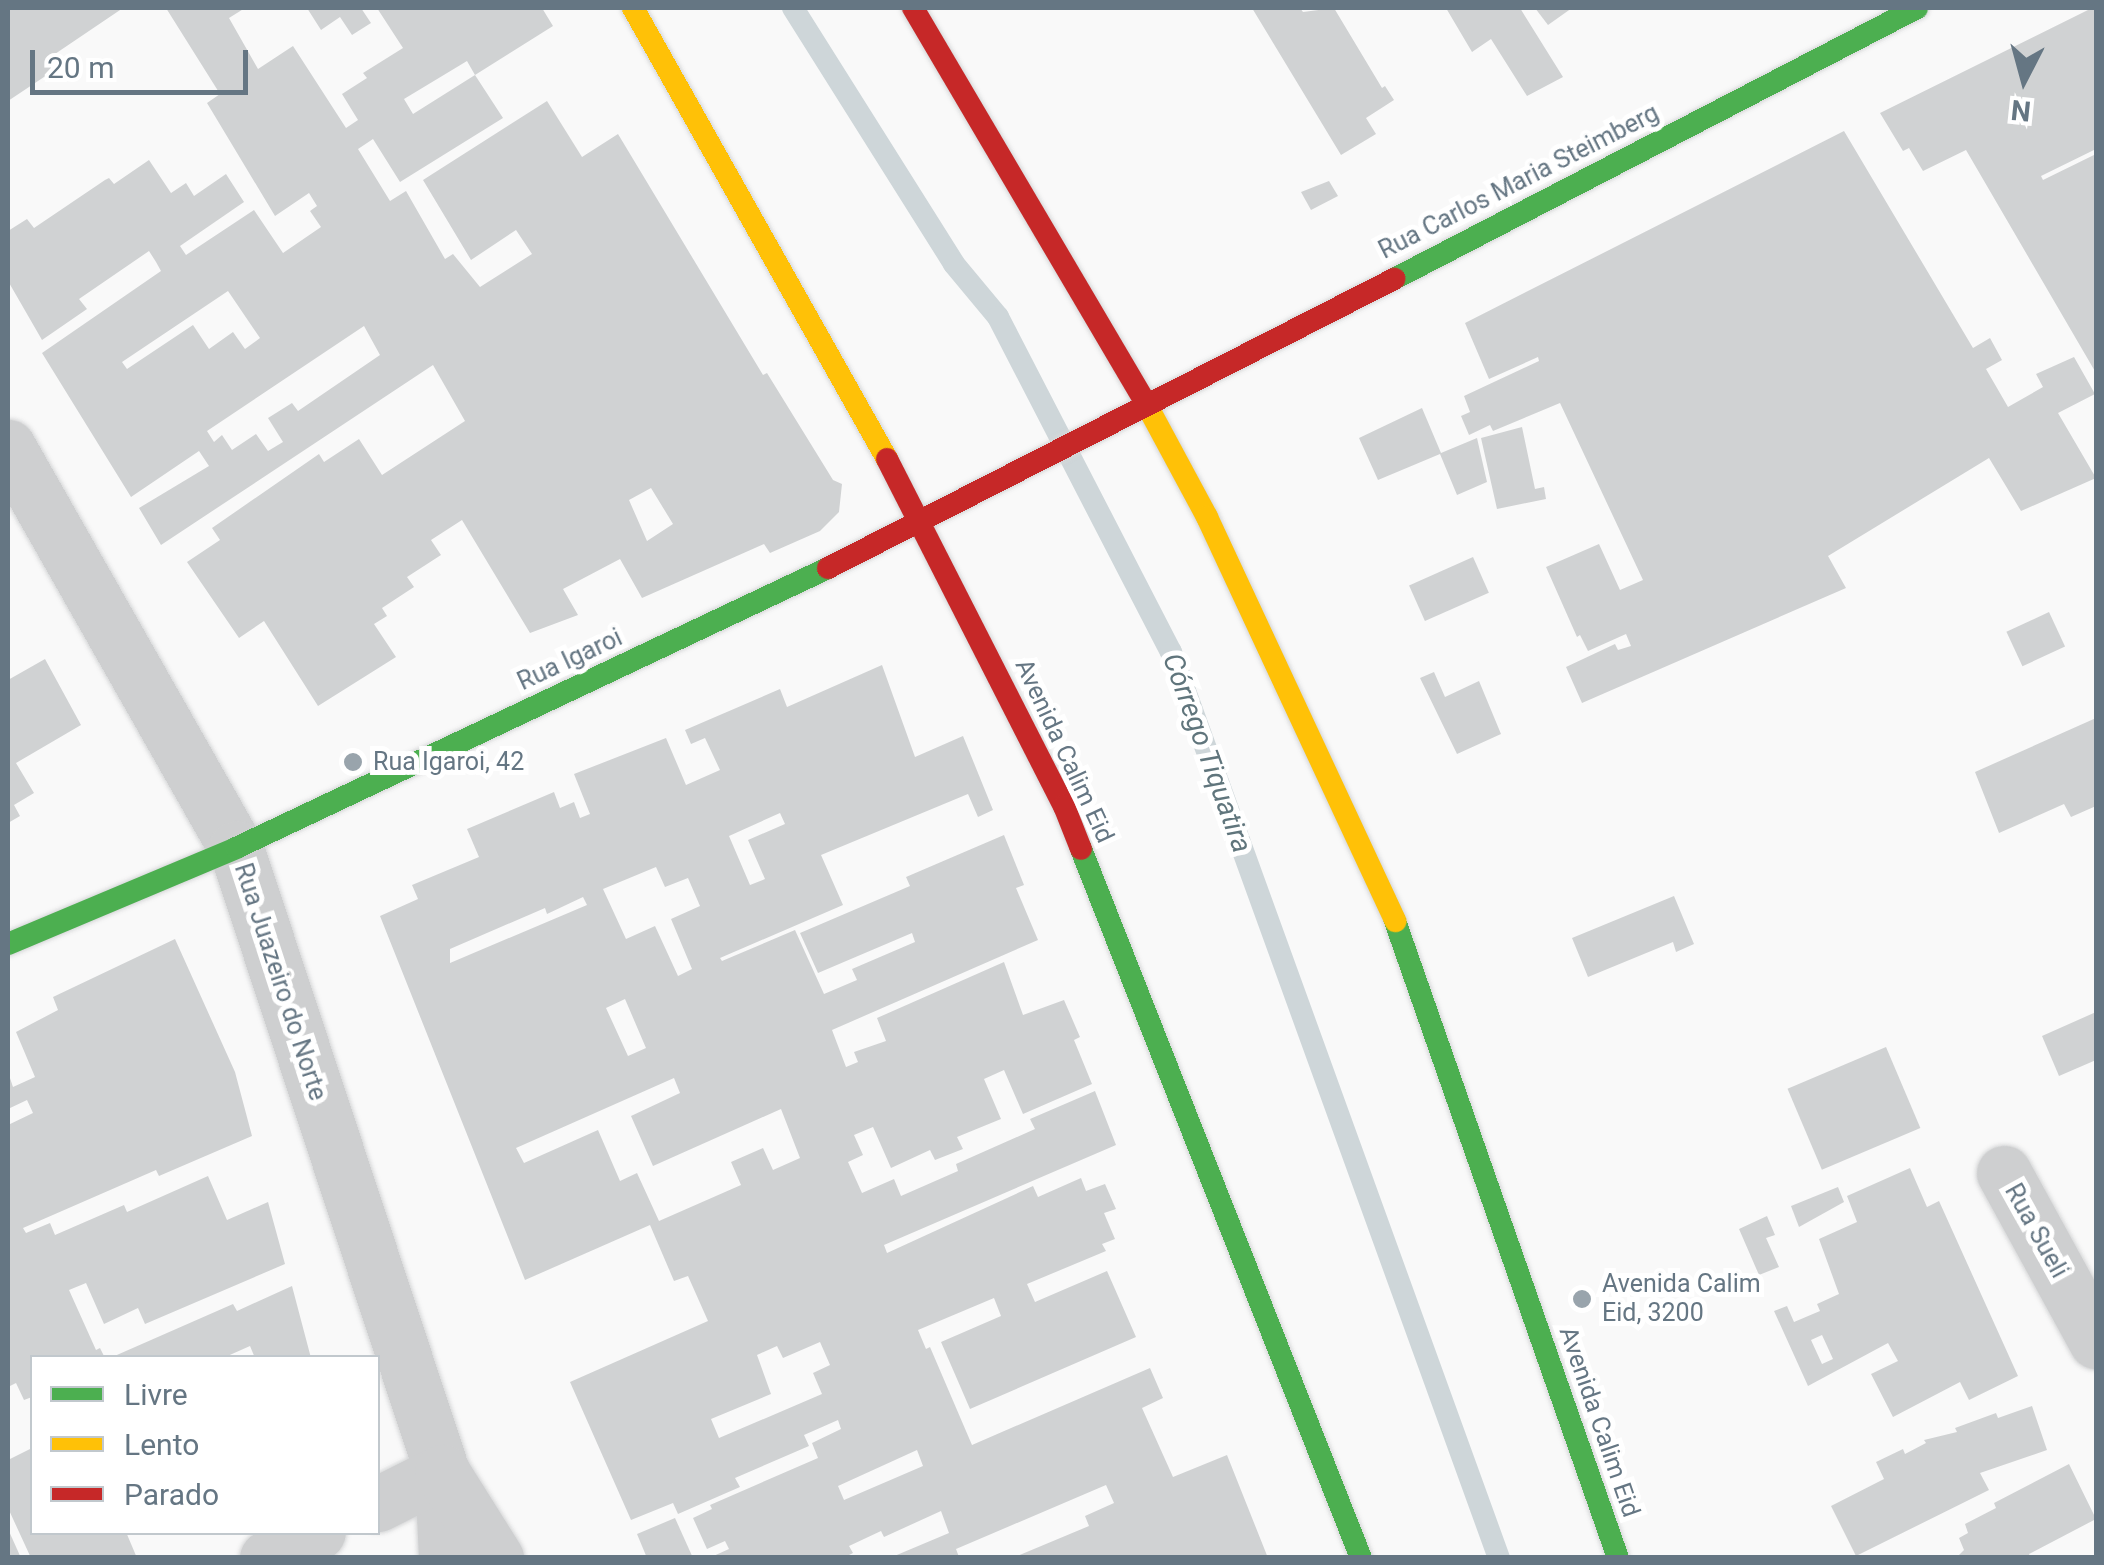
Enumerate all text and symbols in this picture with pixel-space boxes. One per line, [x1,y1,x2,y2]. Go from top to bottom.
scale bar [35,30,252,92]
north arrow [1974,30,2074,130]
text: 20 m [47,50,114,85]
text: N [2009,93,2032,128]
street label: Rua Carlos Maria Steimberg [1374,98,1664,266]
street label: Rua Igaroi [513,623,627,697]
water label: Córrego Tiquatira [1155,648,1259,858]
street label: Avenida Calim Eid [1008,654,1120,848]
place label: Rua Igaroi, 42 [373,747,524,777]
marker: Rua Igaroi, 42 [342,751,364,773]
street label: Rua Juazeiro do Norte [227,860,333,1104]
street label: Rua Sueli [1998,1179,2074,1283]
place label: Avenida Calim Eid, 3200 [1602,1270,1761,1329]
marker: Avenida Calim Eid, 3200 [1571,1288,1593,1310]
street label: Avenida Calim Eid [1552,1323,1646,1521]
legend [30,1355,380,1535]
text: Livre [124,1377,188,1412]
text: Lento [124,1427,199,1462]
text: Parado [124,1477,219,1512]

